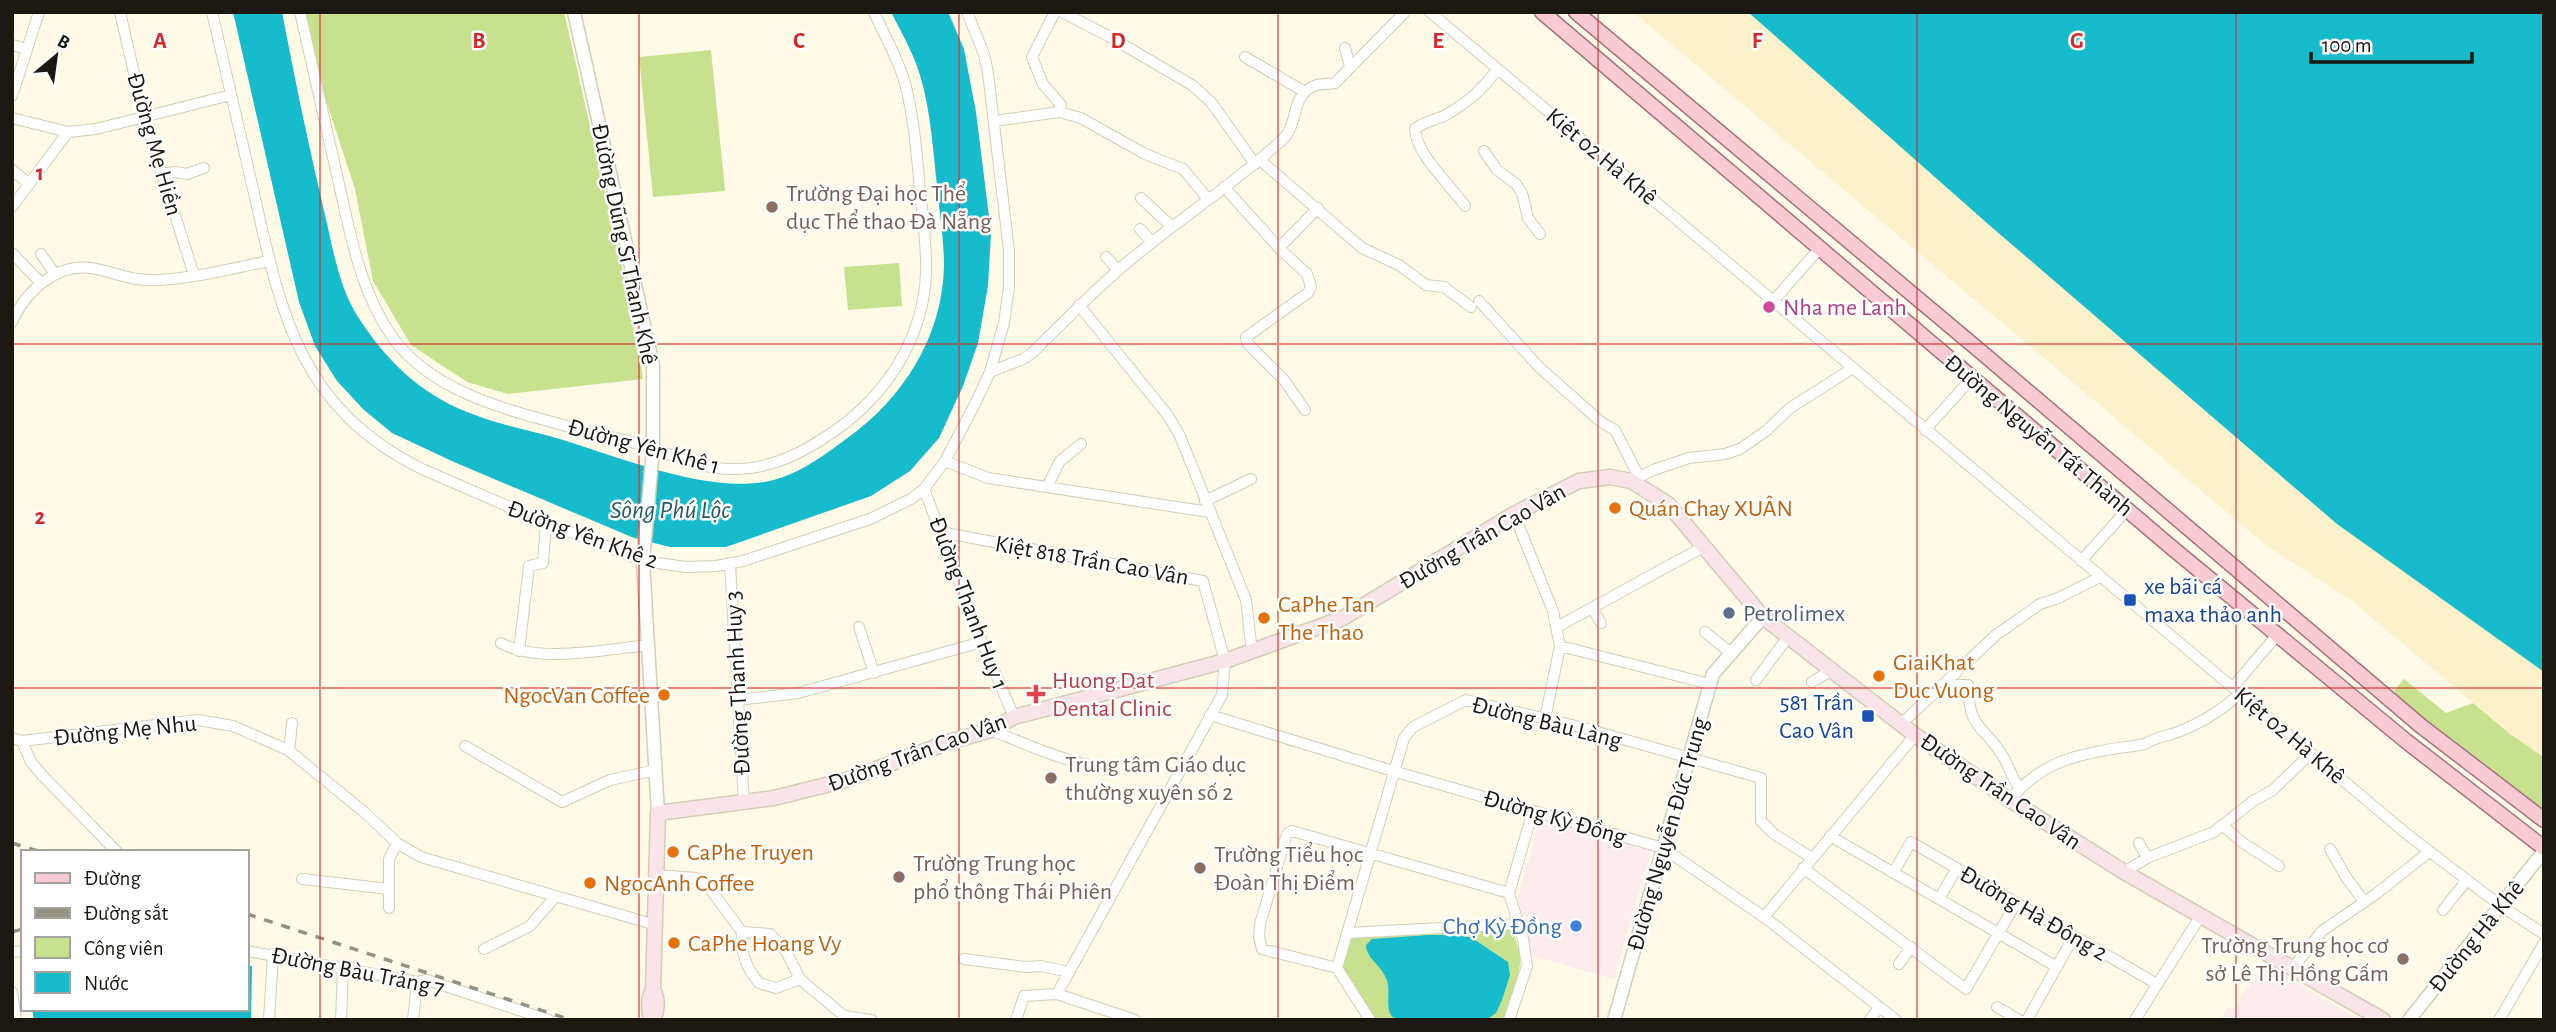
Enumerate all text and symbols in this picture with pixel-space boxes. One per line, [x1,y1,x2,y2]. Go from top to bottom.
north arrow [21,21,91,91]
scale bar [2311,21,2472,65]
text: A [153,30,167,53]
text: B [472,30,486,53]
text: C [793,30,805,53]
text: D [1110,30,1126,53]
text: E [1432,30,1444,53]
text: F [1752,30,1763,53]
text: G [2070,30,2084,53]
text: B [54,31,73,53]
text: 100 m [2322,35,2372,56]
street label: Đường Mẹ Hiền [122,70,186,219]
street label: Kiệt 02 Hà Khê [1541,104,1661,210]
street label: Đường Dũng Sĩ Thanh Khê [587,122,661,367]
text: 1 [36,162,44,185]
place label: Trường Đại học Thể dục Thể thao Đà Nẵng [786,181,992,234]
marker: Trường Đại học Thể dục Thể thao Đà Nẵng [764,199,780,215]
place label: Nha me Lanh [1783,296,1907,320]
marker: Nha me Lanh [1761,299,1777,315]
street label: Đường Nguyễn Tất Thành [1939,349,2138,521]
street label: Đường Yên Khê 1 [565,415,722,479]
street label: Đường Trần Cao Vân [1395,479,1570,594]
place label: Quán Chay XUÂN [1629,495,1793,521]
street label: Đường Yên Khê 2 [504,497,661,573]
water label: Sông Phú Lộc [610,497,730,523]
marker: Quán Chay XUÂN [1607,500,1623,516]
text: 2 [35,506,46,529]
street label: Đường Thanh Huy 1 [924,514,1012,693]
street label: Kiệt 818 Trần Cao Vân [993,532,1191,590]
place label: xe bãi cá maxa thảo anh [2144,575,2282,627]
street label: Đường Thanh Huy 3 [721,590,755,776]
marker: xe bãi cá maxa thảo anh [2122,592,2138,608]
place label: CaPhe Tan The Thao [1278,593,1375,645]
place label: Petrolimex [1743,602,1846,626]
marker: Petrolimex [1721,605,1737,621]
marker: CaPhe Tan The Thao [1256,610,1272,626]
place label: GiaiKhat Duc Vuong [1893,651,1994,703]
marker: GiaiKhat Duc Vuong [1871,668,1887,684]
place label: Huong Dat Dental Clinic [1052,669,1171,721]
street label: Kiệt 02 Hà Khê [2229,683,2349,789]
place label: NgocVan Coffee [503,684,650,708]
marker: Huong Dat Dental Clinic [1026,684,1046,704]
marker: NgocVan Coffee [656,687,672,703]
place label: 581 Trần Cao Vân [1779,691,1854,743]
street label: Đường Bàu Làng [1469,693,1625,753]
marker: 581 Trần Cao Vân [1860,708,1876,724]
street label: Đường Trần Cao Vân [825,709,1010,796]
street label: Đường Mẹ Nhu [53,712,198,750]
street label: Đường Nguyễn Đức Trung [1622,714,1713,954]
street label: Đường Trần Cao Vân [1916,729,2085,854]
place label: Trung tâm Giáo dục thường xuyên số 2 [1065,753,1246,805]
marker: Trung tâm Giáo dục thường xuyên số 2 [1043,770,1059,786]
street label: Đường Kỳ Đồng [1481,786,1629,850]
place label: CaPhe Truyen [687,841,814,865]
place label: Trường Tiểu học Đoàn Thị Điểm [1214,842,1363,895]
marker: CaPhe Truyen [665,844,681,860]
legend [21,850,248,1011]
place label: Trường Trung học phổ thông Thái Phiên [913,852,1112,904]
marker: Trường Tiểu học Đoàn Thị Điểm [1192,860,1208,876]
street label: Đường Hà Đông 2 [1956,862,2112,966]
text: Đường [84,868,141,889]
marker: Trường Trung học phổ thông Thái Phiên [891,869,907,885]
place label: NgocAnh Coffee [604,872,754,896]
marker: NgocAnh Coffee [582,875,598,891]
street label: Đường Hà Khê [2425,876,2529,997]
text: Đường sắt [84,903,169,924]
place label: Chợ Kỳ Đồng [1443,915,1562,939]
marker: Chợ Kỳ Đồng [1568,918,1584,934]
place label: CaPhe Hoang Vy [688,932,841,956]
place label: Trường Trung học cơ sở Lê Thị Hồng Gấm [2201,934,2389,986]
marker: CaPhe Hoang Vy [666,935,682,951]
text: Công viên [84,938,164,959]
street label: Đường Bàu Trảng 7 [269,943,446,1001]
marker: Trường Trung học cơ sở Lê Thị Hồng Gấm [2395,951,2411,967]
text: Nước [84,973,128,994]

